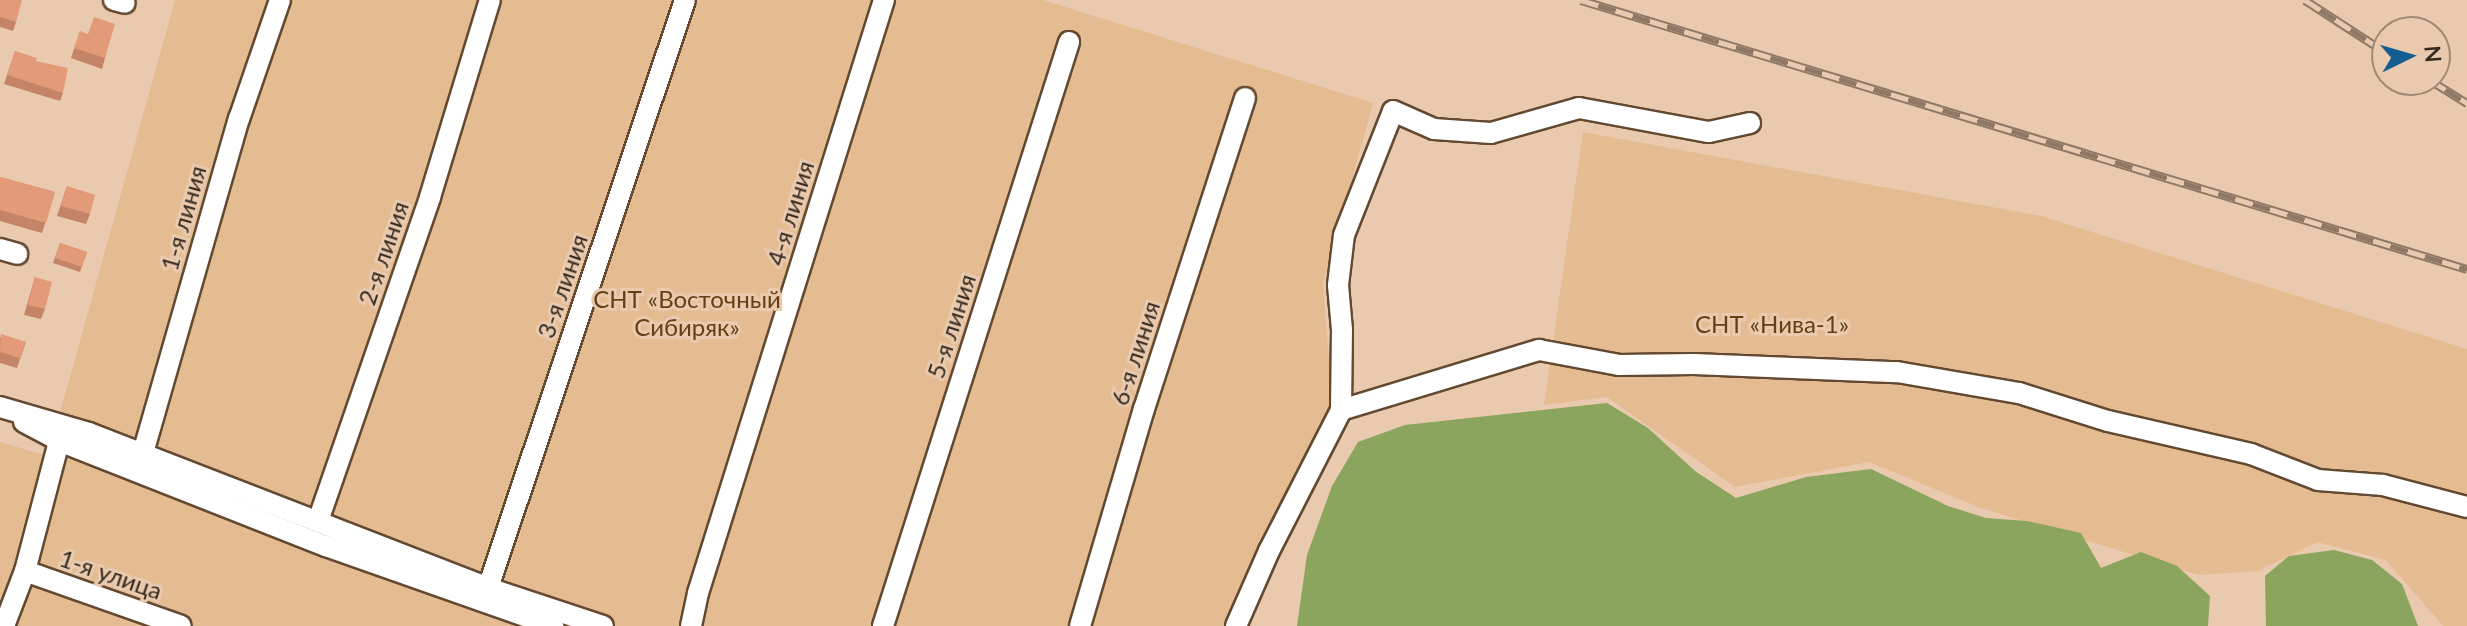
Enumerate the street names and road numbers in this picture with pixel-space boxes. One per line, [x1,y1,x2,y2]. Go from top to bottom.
street label: 4-я линия [760,157,820,269]
street label: 1-я линия [154,162,212,274]
street label: 2-я линия [352,197,414,309]
street label: 3-я линия [531,230,593,342]
street label: 5-я линия [921,270,981,382]
street label: 6-я линия [1105,297,1165,409]
street label: 1-я улица [56,543,166,605]

